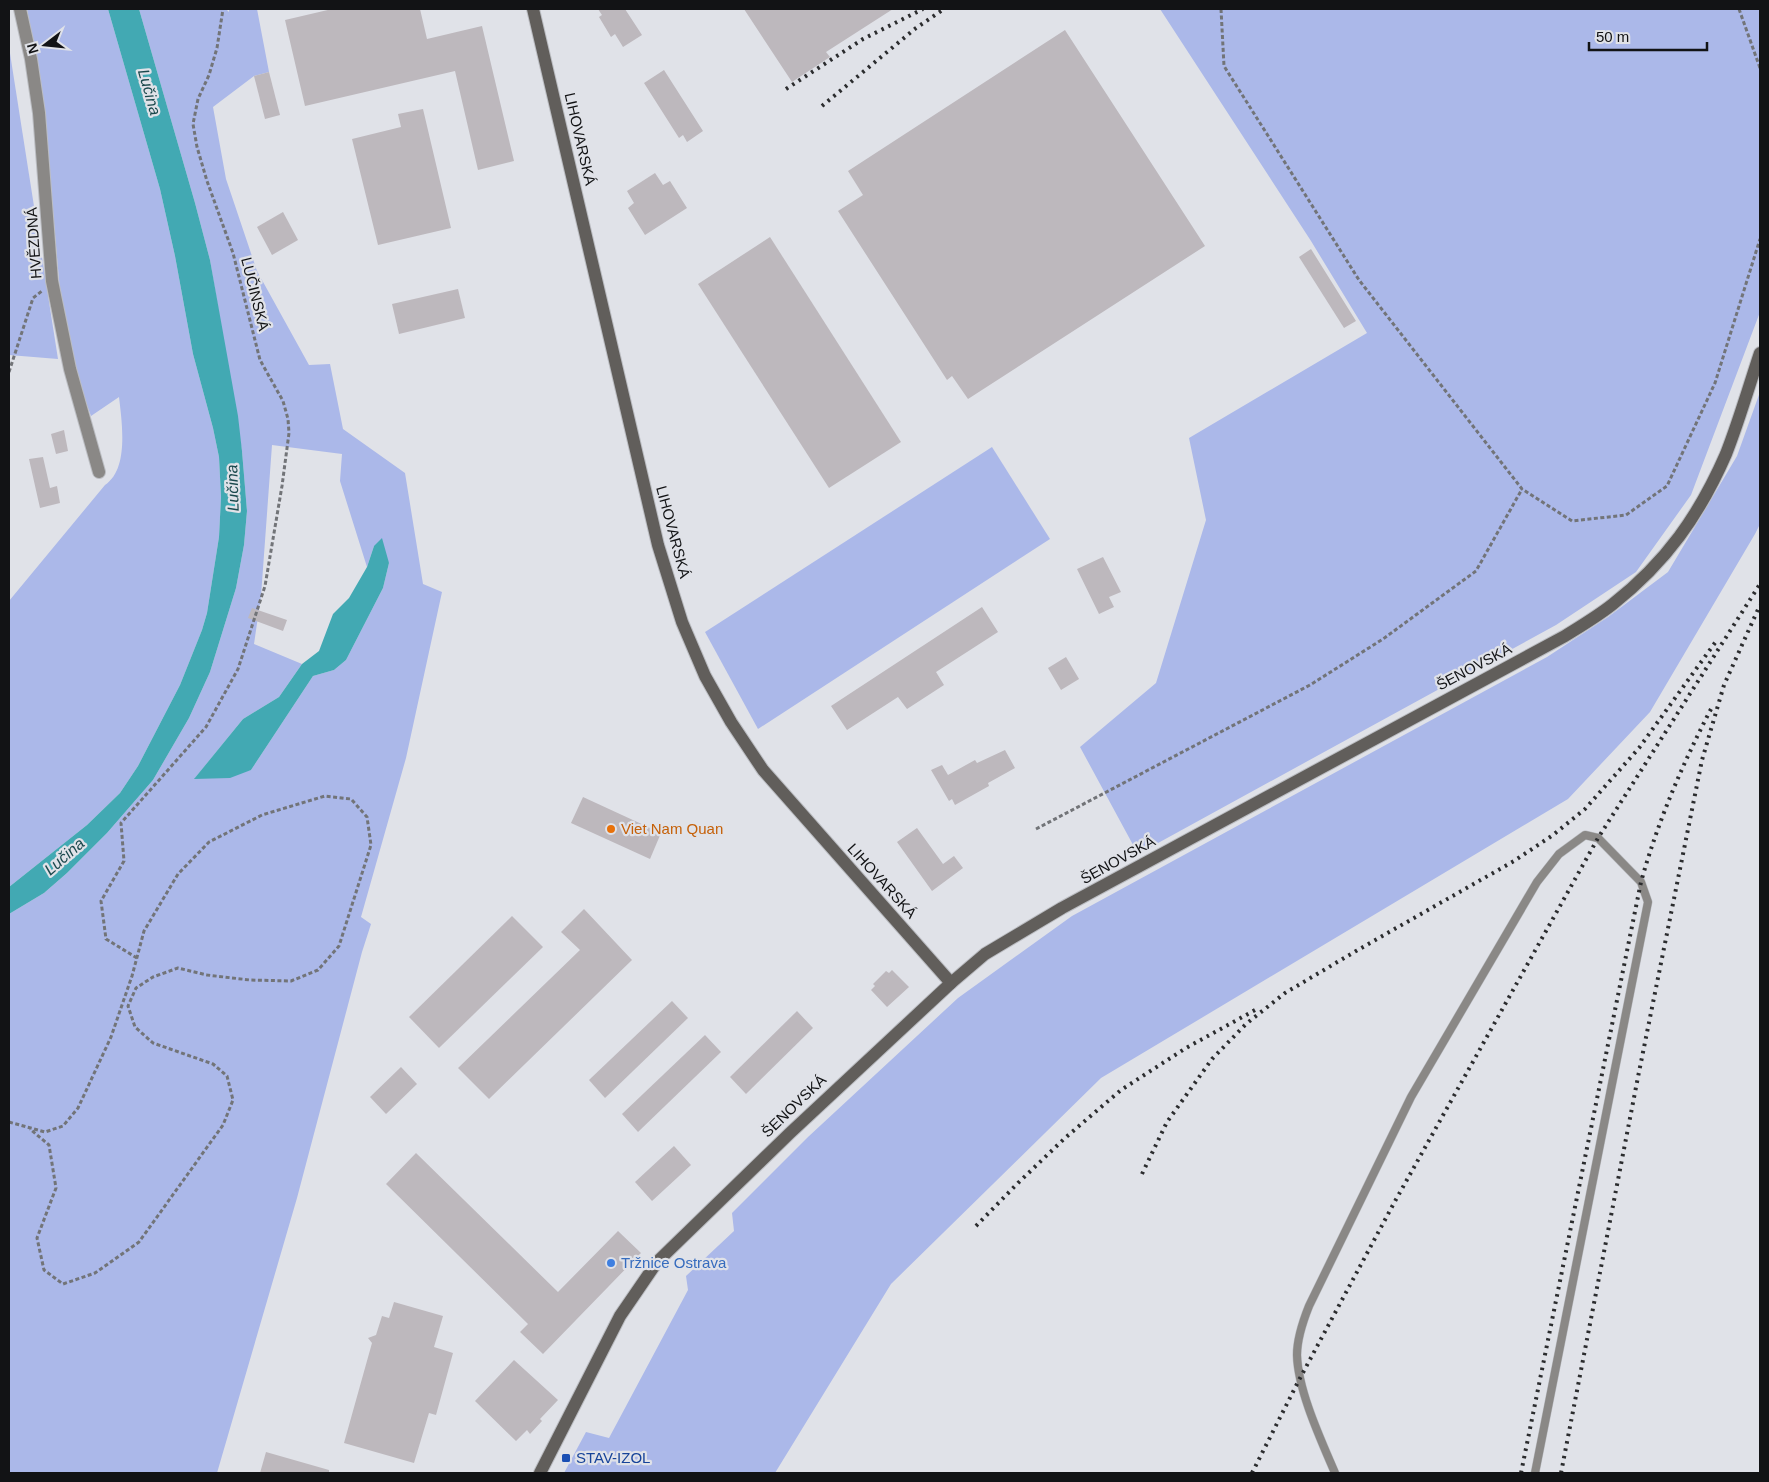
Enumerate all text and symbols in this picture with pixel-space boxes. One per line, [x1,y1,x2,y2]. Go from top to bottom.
north arrow [20,20,70,70]
scale bar [1589,20,1706,52]
text: 50 m [1596,28,1629,45]
text: N [23,42,42,56]
water label: Lučina [135,67,164,117]
street label: LIHOVARSKÁ [562,91,599,187]
street label: HVĚZDNÁ [23,207,44,279]
street label: LUČINSKÁ [238,255,273,332]
water label: Lučina [223,464,242,512]
street label: LIHOVARSKÁ [653,484,694,580]
street label: ŠENOVSKÁ [1433,640,1514,693]
place label: Viet Nam Quan [621,820,723,837]
marker: Viet Nam Quan [605,823,617,835]
street label: ŠENOVSKÁ [1078,832,1158,887]
water label: Lučina [41,834,88,878]
street label: LIHOVARSKÁ [844,840,920,922]
street label: ŠENOVSKÁ [758,1071,829,1140]
place label: Tržnice Ostrava [621,1254,727,1271]
marker: Tržnice Ostrava [605,1257,617,1269]
place label: STAV-IZOL [576,1449,650,1466]
marker: STAV-IZOL [560,1452,572,1464]

